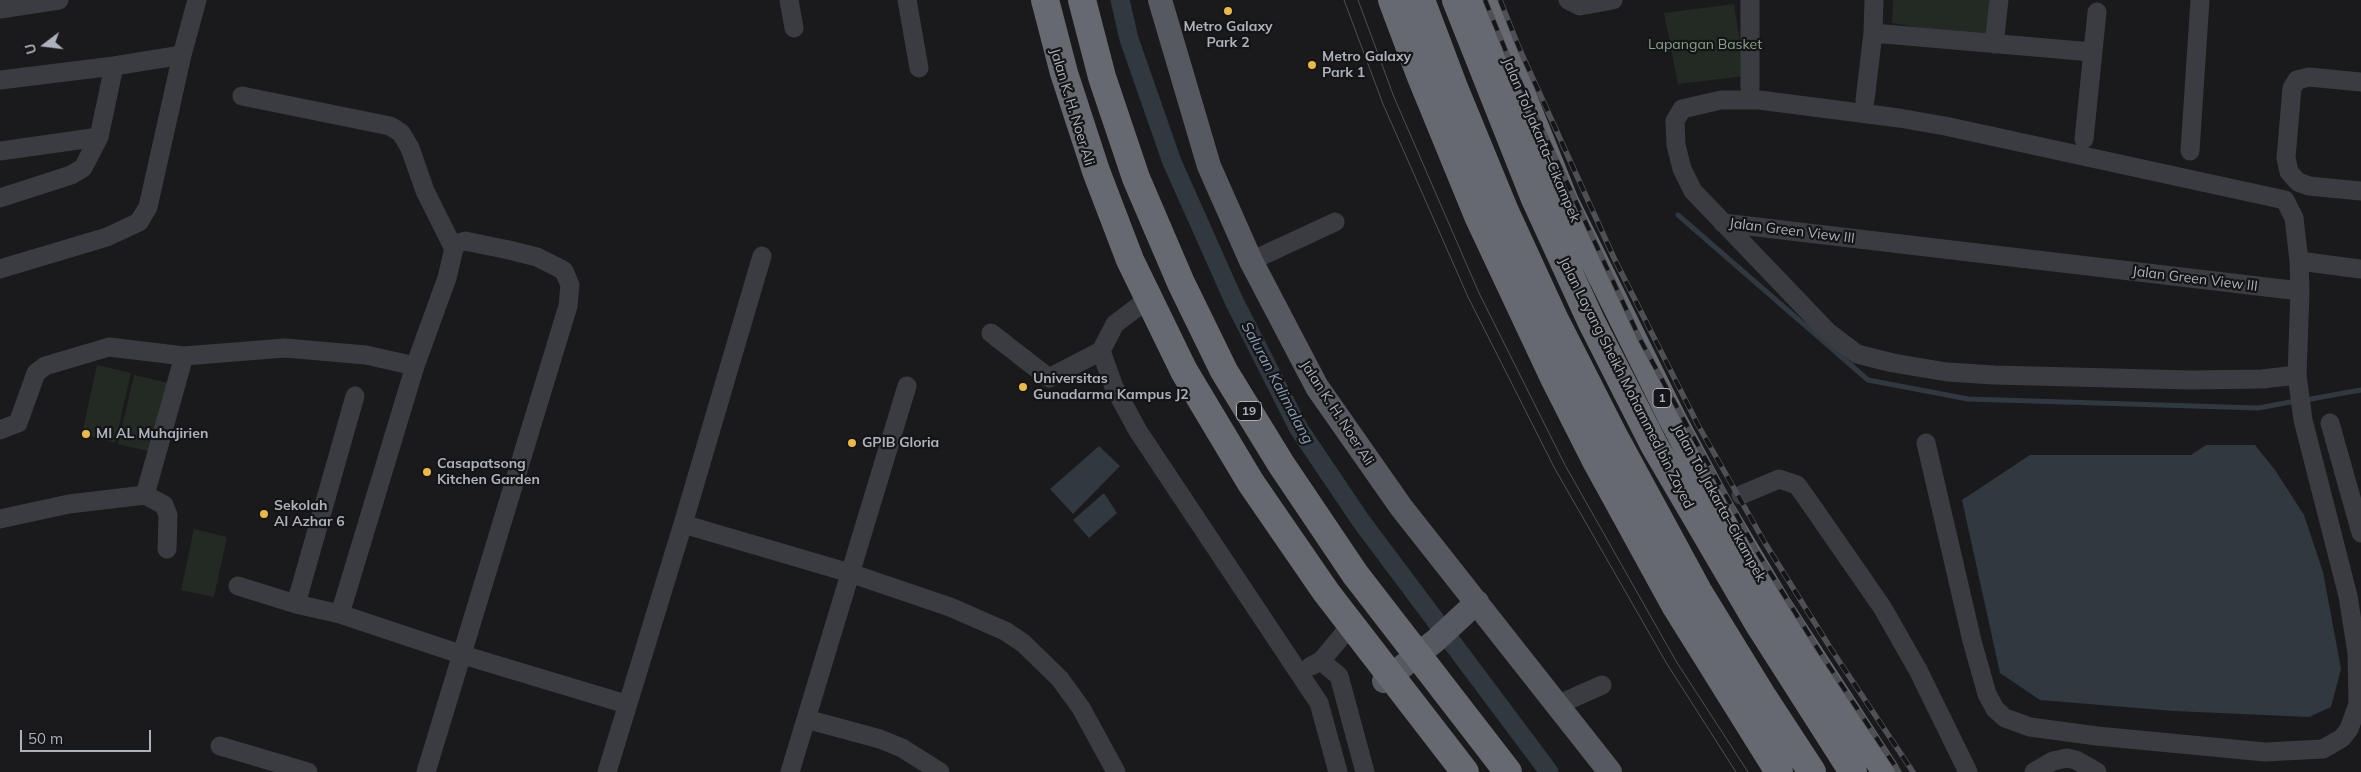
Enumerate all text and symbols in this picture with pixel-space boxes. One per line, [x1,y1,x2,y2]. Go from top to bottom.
marker: Metro Galaxy Park 2 [1222,5,1234,17]
place label: Metro Galaxy Park 2 [1183,19,1273,52]
north arrow [20,20,70,70]
park label: Lapangan Basket [1648,37,1762,53]
text: U [20,42,41,56]
street label: Jalan K. H. Noer Ali [1046,46,1098,168]
place label: Metro Galaxy Park 1 [1322,49,1411,82]
street label: Jalan Tol Jakarta–Cikampek [1499,55,1583,225]
marker: Metro Galaxy Park 1 [1306,59,1318,71]
street label: Jalan Green View III [1728,215,1856,247]
street label: Jalan Layang Sheikh Mohammed bin Zayed [1555,255,1697,511]
street label: Jalan Green View III [2131,263,2259,295]
water label: Saluran Kalimalang [1237,319,1317,447]
street label: Jalan K. H. Noer Ali [1297,357,1377,469]
place label: Universitas Gunadarma Kampus J2 [1033,371,1189,404]
marker: Universitas Gunadarma Kampus J2 [1017,381,1029,393]
road number: 1 [1653,388,1671,408]
road number: 19 [1236,402,1262,421]
street label: Jalan Tol Jakarta–Cikampek [1669,421,1769,585]
place label: MI AL Muhajirien [96,426,208,442]
marker: MI AL Muhajirien [80,428,92,440]
place label: GPIB Gloria [862,435,939,451]
marker: GPIB Gloria [846,437,858,449]
place label: Casapatsong Kitchen Garden [437,456,540,488]
marker: Casapatsong Kitchen Garden [421,466,433,478]
place label: Sekolah Al Azhar 6 [274,498,345,530]
marker: Sekolah Al Azhar 6 [258,508,270,520]
scale bar [22,720,154,752]
text: 50 m [28,729,63,748]

